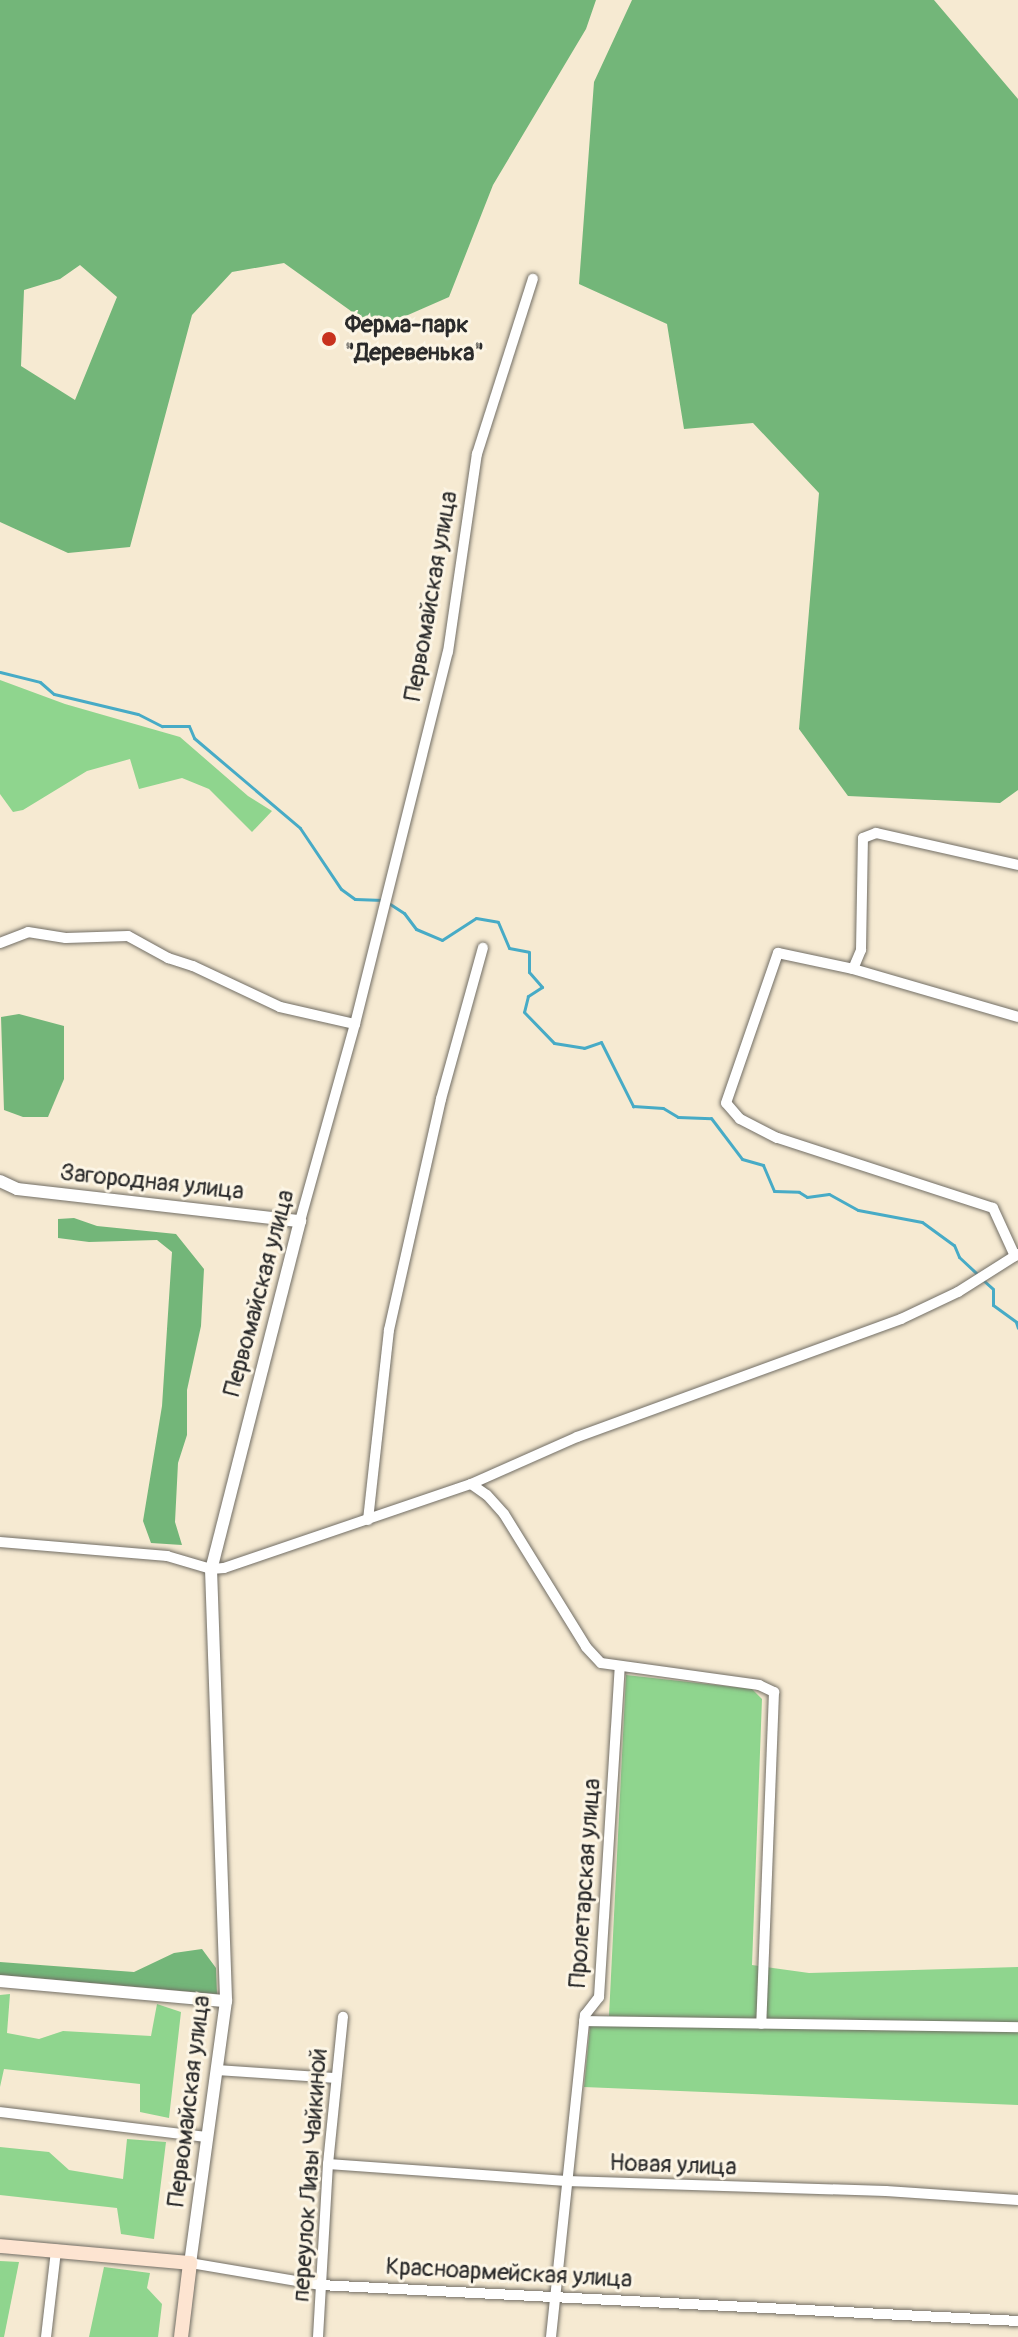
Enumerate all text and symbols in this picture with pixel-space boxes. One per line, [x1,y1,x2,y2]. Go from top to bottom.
place label: Ферма-парк "Деревенька" [345,311,484,367]
marker: Ферма-парк "Деревенька" [320,330,338,348]
street label: Первомайская улица [398,489,464,703]
street label: Загородная улица [59,1158,245,1206]
street label: Первомайская улица [218,1187,300,1399]
street label: Пролетарская улица [563,1777,607,1989]
street label: Первомайская улица [162,1994,216,2208]
street label: переулок Лизы Чайкиной [287,2047,333,2303]
street label: Новая улица [609,2148,737,2182]
street label: Красноармейская улица [385,2252,633,2294]

